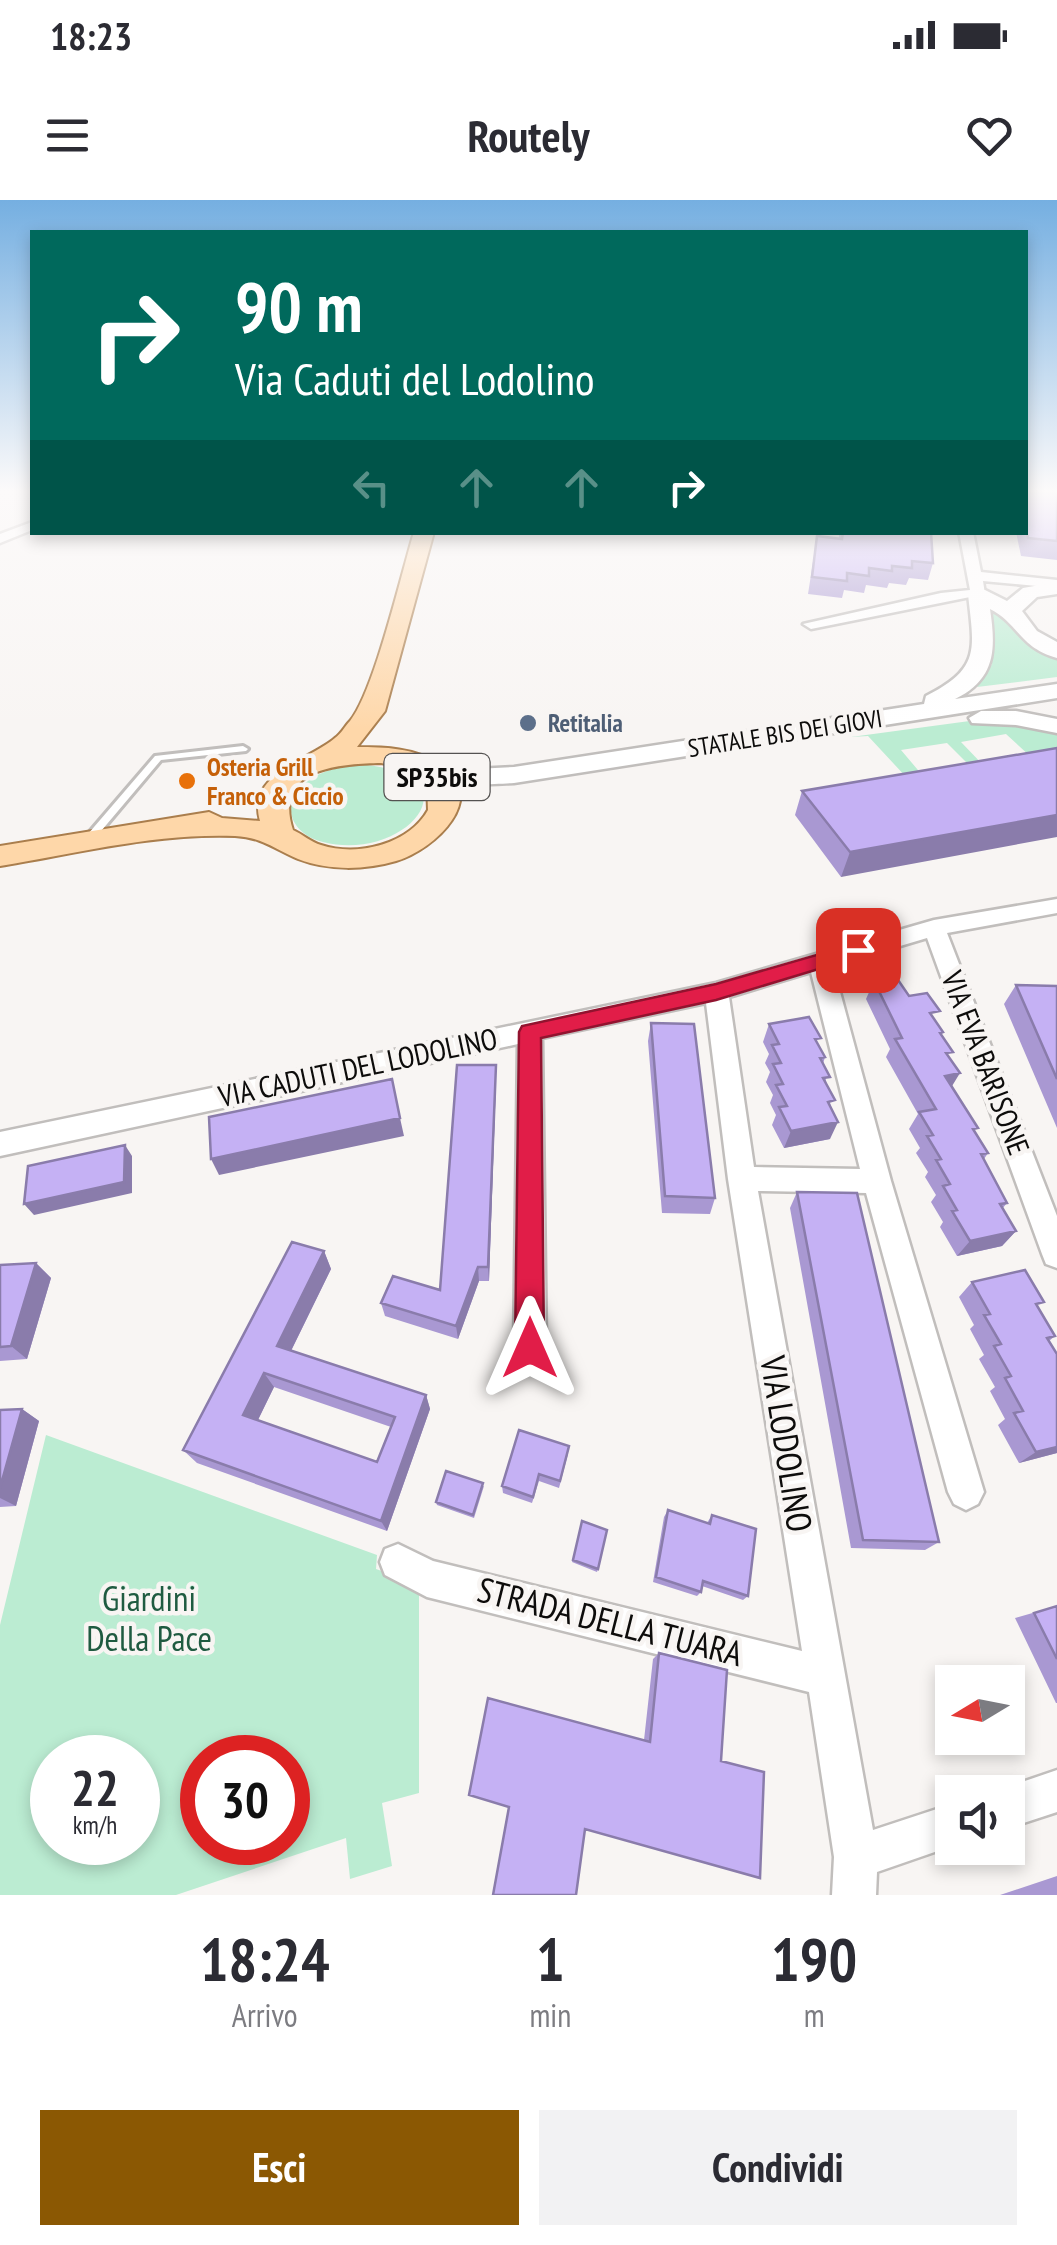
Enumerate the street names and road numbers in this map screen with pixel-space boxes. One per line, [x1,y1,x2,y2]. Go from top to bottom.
street label: STATALE BIS DEI GIOVI [686,702,884,764]
road number: SP35bis [384,754,490,800]
street label: VIA EVA BARISONE [933,964,1039,1160]
street label: VIA CADUTI DEL LODOLINO [214,1018,500,1115]
street label: VIA LODOLINO [750,1352,824,1535]
street label: STRADA DELLA TUARA [473,1566,748,1676]

